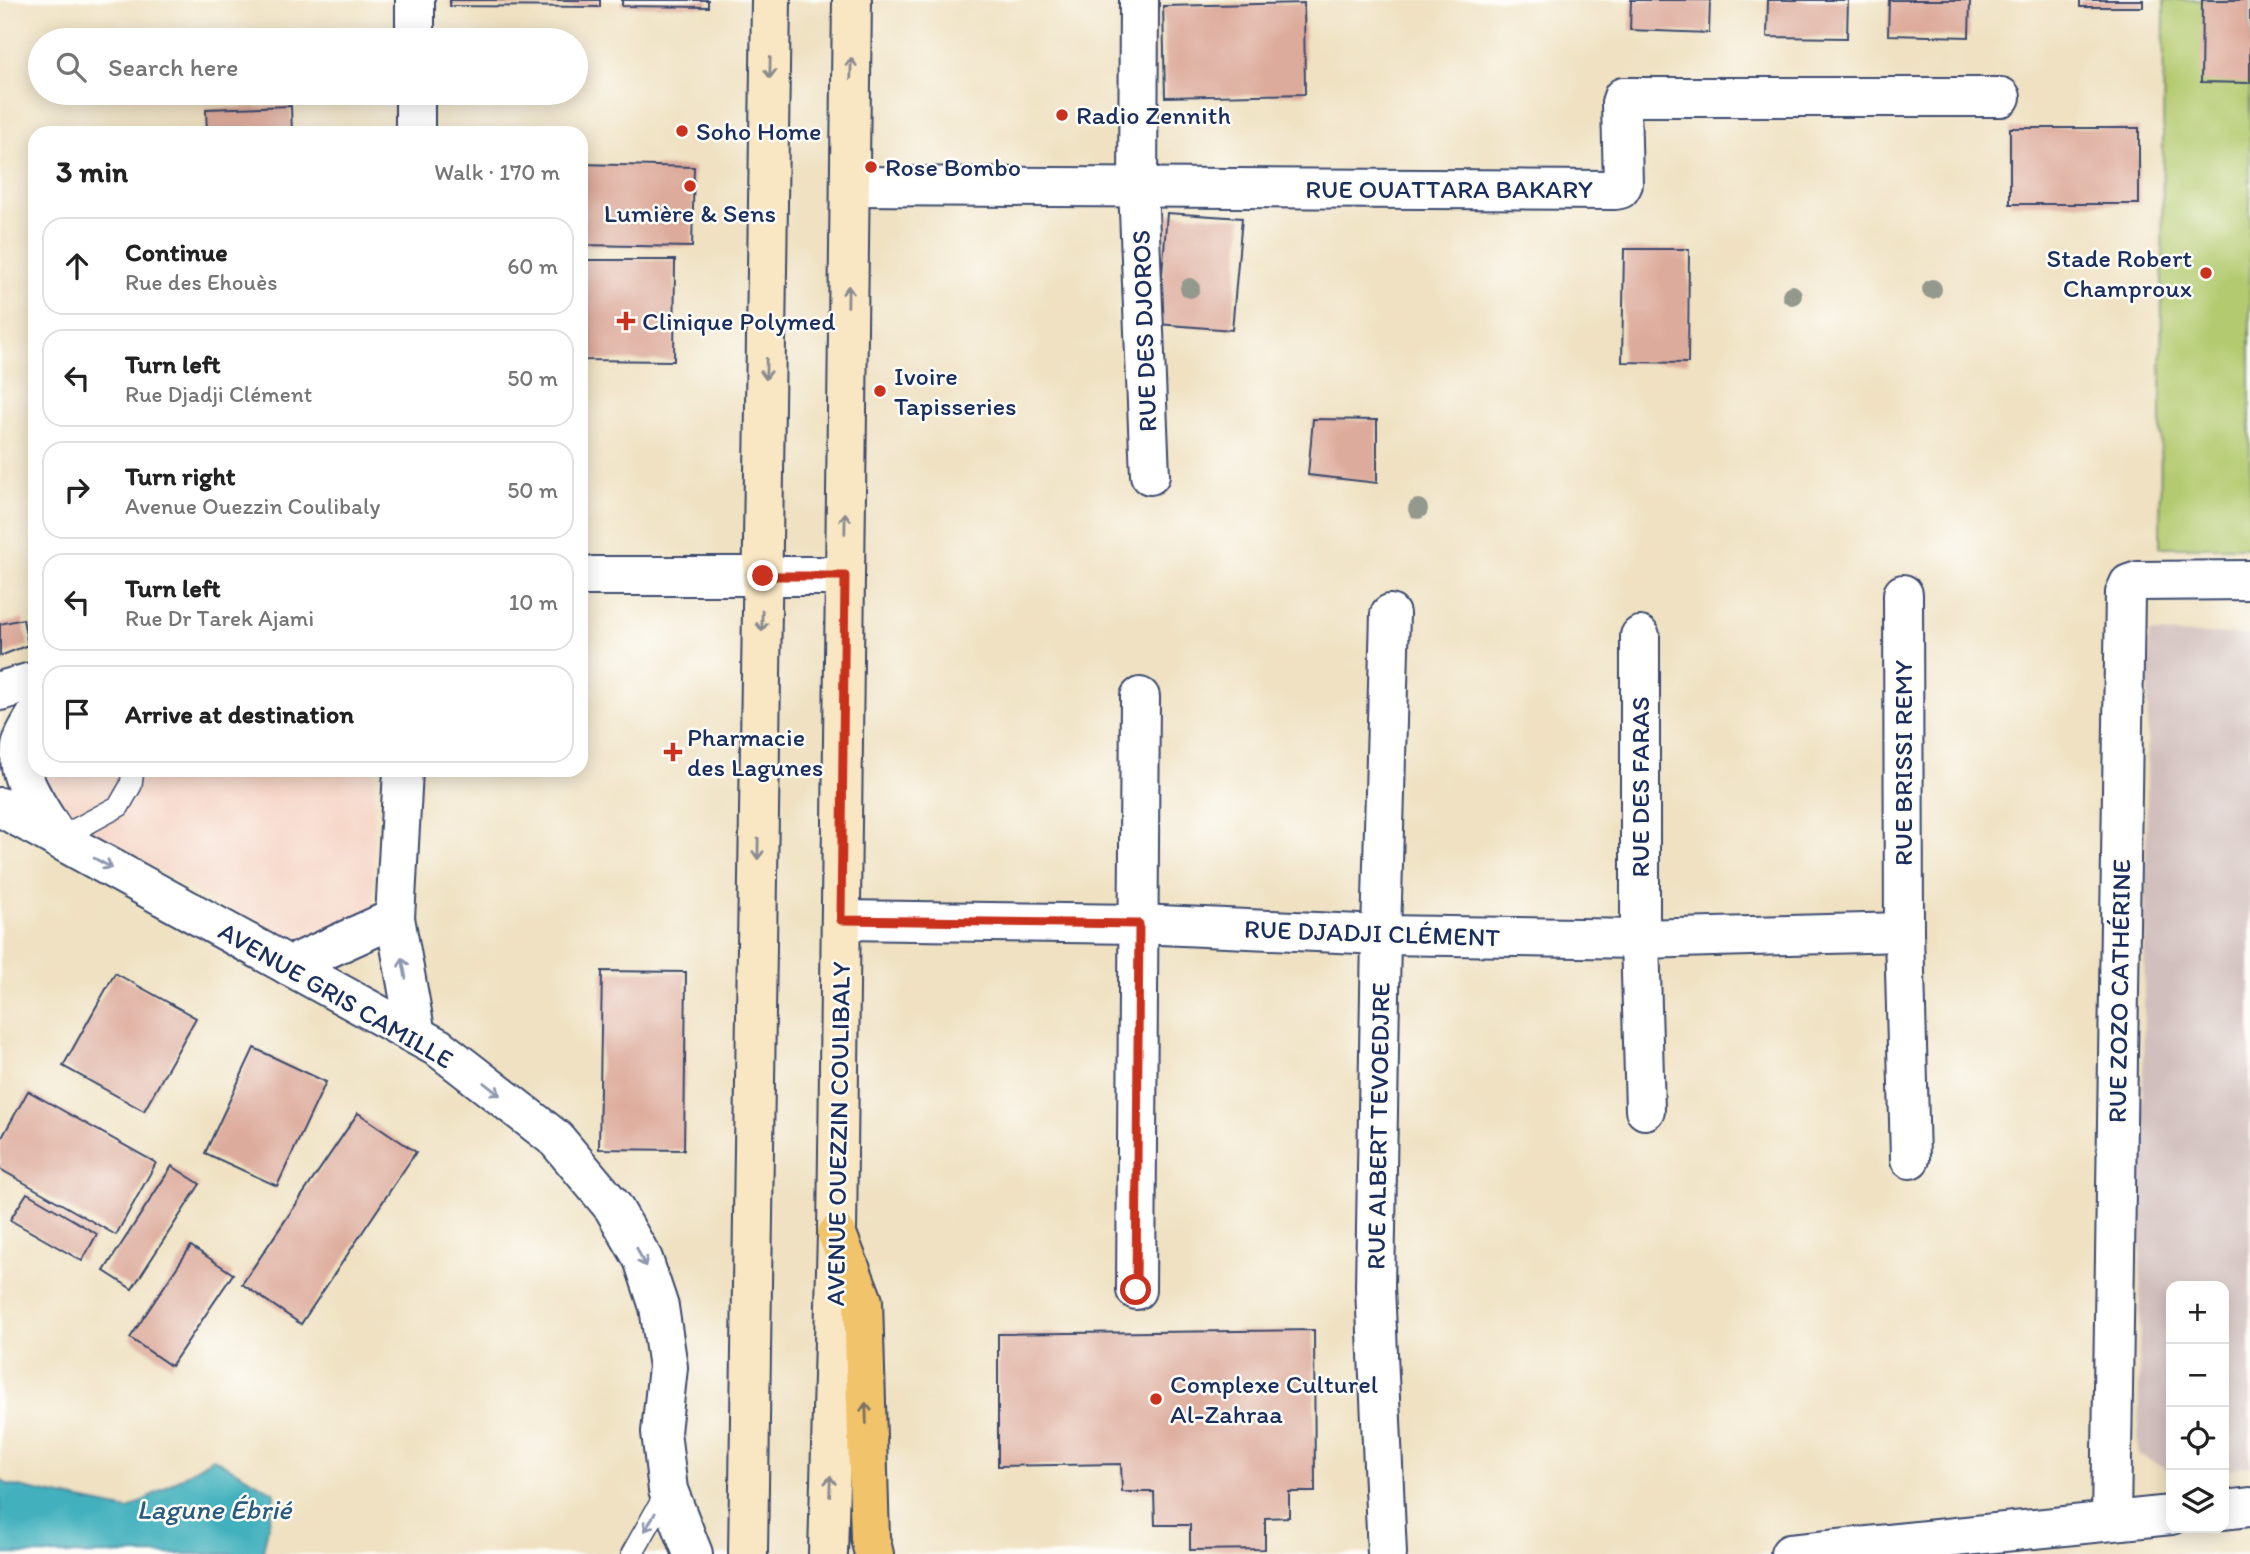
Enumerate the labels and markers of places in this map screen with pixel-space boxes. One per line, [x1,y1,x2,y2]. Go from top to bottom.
place label: Radio Zennith [1076,99,1231,131]
marker: Radio Zennith [1054,107,1070,123]
place label: Soho Home [696,115,822,147]
marker: Soho Home [674,123,690,139]
place label: Rose Bombo [885,151,1021,183]
marker: Rose Bombo [863,159,879,175]
marker: Lumière & Sens [682,178,698,194]
place label: Lumière & Sens [604,197,776,229]
place label: Stade Robert Champroux [2047,242,2192,304]
marker: Stade Robert Champroux [2198,265,2214,281]
place label: Clinique Polymed [642,305,836,337]
marker: Clinique Polymed [616,311,636,331]
place label: Ivoire Tapisseries [894,360,1017,422]
marker: Ivoire Tapisseries [872,383,888,399]
place label: Pharmacie des Lagunes [687,721,823,783]
marker: Pharmacie des Lagunes [665,744,681,760]
place label: Complexe Culturel Al-Zahraa [1170,1368,1378,1430]
marker: Complexe Culturel Al-Zahraa [1148,1391,1164,1407]

